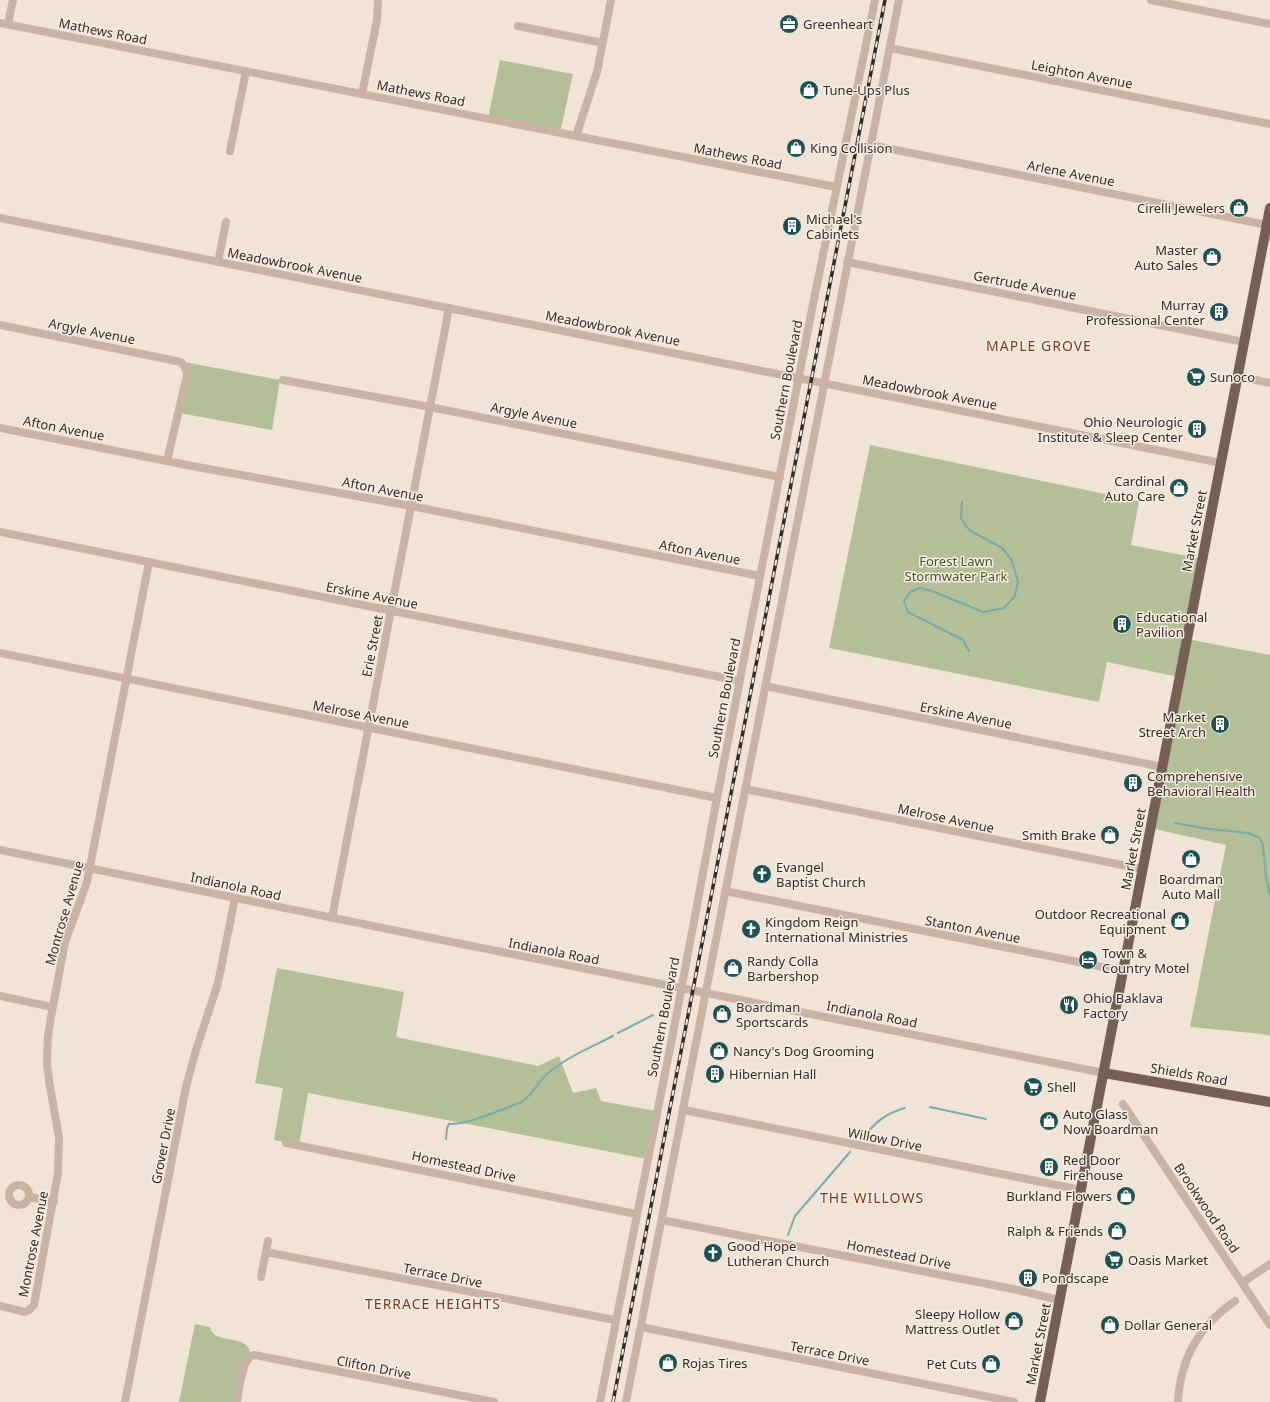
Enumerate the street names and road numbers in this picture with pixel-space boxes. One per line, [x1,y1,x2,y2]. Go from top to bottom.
street label: Mathews Road [57,14,149,48]
street label: Leighton Avenue [1030,55,1134,93]
street label: Mathews Road [375,76,467,110]
street label: Mathews Road [692,139,784,173]
street label: Arlene Avenue [1026,156,1116,190]
street label: Meadowbrook Avenue [226,243,364,287]
street label: Gertrude Avenue [972,266,1078,304]
street label: Meadowbrook Avenue [544,306,682,350]
street label: Argyle Avenue [47,314,137,348]
street label: Southern Boulevard [766,319,806,441]
street label: Meadowbrook Avenue [861,370,999,414]
street label: Argyle Avenue [489,398,579,432]
street label: Afton Avenue [22,411,106,445]
street label: Afton Avenue [341,472,425,506]
street label: Market Street [1177,488,1211,574]
street label: Afton Avenue [658,535,742,569]
street label: Erskine Avenue [324,577,420,613]
street label: Erie Street [357,613,387,679]
street label: Southern Boulevard [704,637,744,759]
street label: Melrose Avenue [311,696,411,732]
street label: Erskine Avenue [918,697,1014,733]
street label: Melrose Avenue [896,799,996,837]
street label: Market Street [1116,806,1150,892]
street label: Montrose Avenue [40,859,88,967]
street label: Indianola Road [189,868,283,904]
street label: Stanton Avenue [924,911,1022,947]
street label: Indianola Road [507,933,601,969]
street label: Southern Boulevard [643,956,683,1078]
street label: Indianola Road [825,996,919,1032]
street label: Shields Road [1149,1058,1229,1090]
street label: Grover Drive [147,1106,179,1186]
street label: Willow Drive [846,1123,924,1155]
street label: Homestead Drive [410,1146,518,1186]
street label: Brookwood Road [1170,1160,1244,1256]
street label: Montrose Avenue [14,1189,52,1299]
street label: Homestead Drive [845,1235,953,1273]
street label: Terrace Drive [402,1258,484,1292]
street label: Market Street [1021,1301,1055,1387]
street label: Terrace Drive [789,1336,871,1370]
street label: Clifton Drive [335,1351,413,1383]

